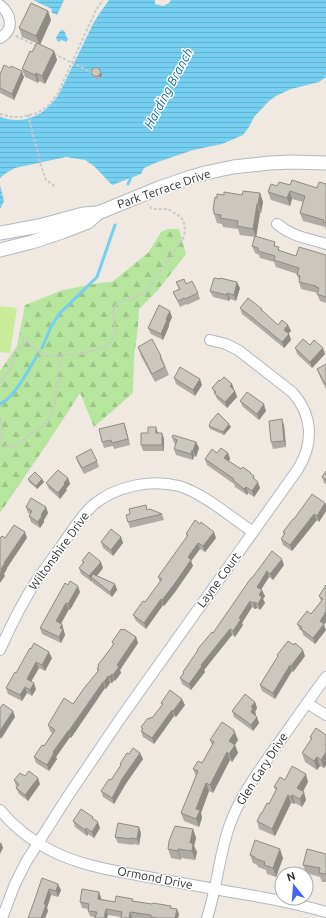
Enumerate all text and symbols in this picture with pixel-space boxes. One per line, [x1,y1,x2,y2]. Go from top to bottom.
water label: Harding Branch [141,45,195,131]
street label: Park Terrace Drive [115,166,212,211]
street label: Wiltonshire Drive [26,509,91,592]
street label: Layne Court [194,549,243,610]
street label: Glen Gary Drive [233,730,290,807]
street label: Ormond Drive [116,864,194,891]
north arrow [274,866,314,906]
text: N [285,869,297,883]

